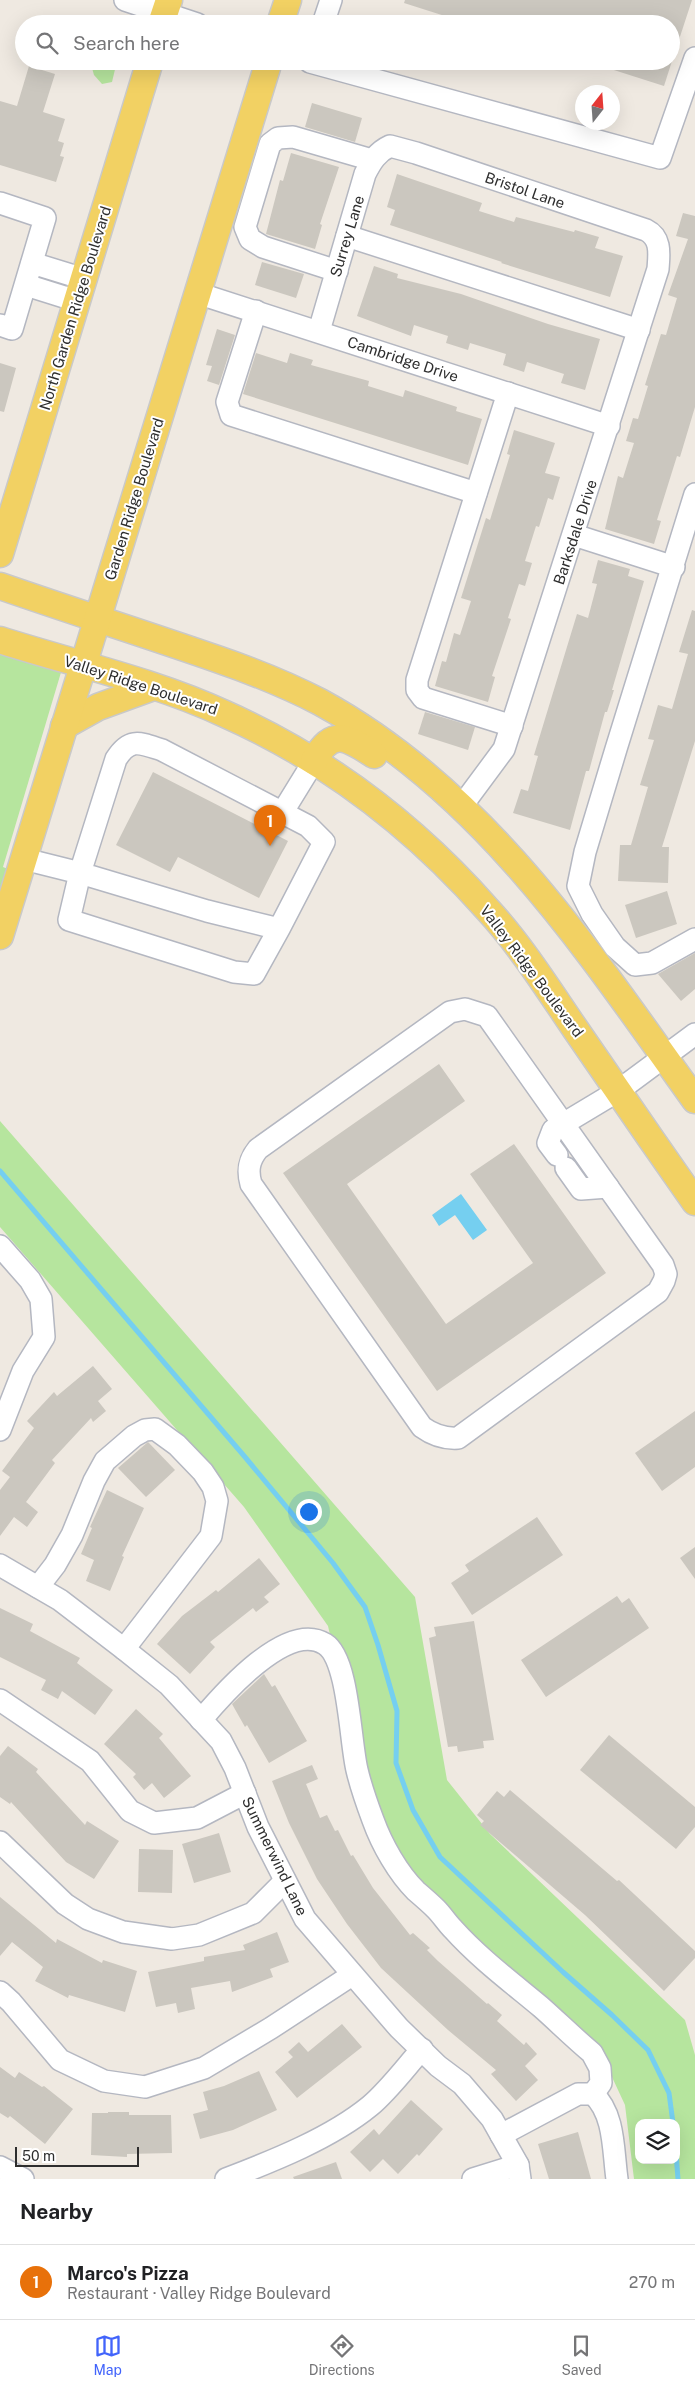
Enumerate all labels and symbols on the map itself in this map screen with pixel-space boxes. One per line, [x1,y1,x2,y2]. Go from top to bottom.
north arrow [575,85,620,130]
street label: Bristol Lane [483,168,567,212]
street label: Surrey Lane [327,193,367,279]
street label: North Garden Ridge Boulevard [36,204,114,412]
street label: Cambridge Drive [345,333,461,385]
street label: Garden Ridge Boulevard [101,416,167,582]
street label: Barksdale Drive [550,477,600,587]
street label: Valley Ridge Boulevard [62,652,220,718]
pin: 1 [254,805,286,846]
street label: Valley Ridge Boulevard [477,902,587,1040]
your location [296,1499,322,1525]
street label: Summerwind Lane [239,1794,311,1918]
scale bar [15,2144,139,2167]

